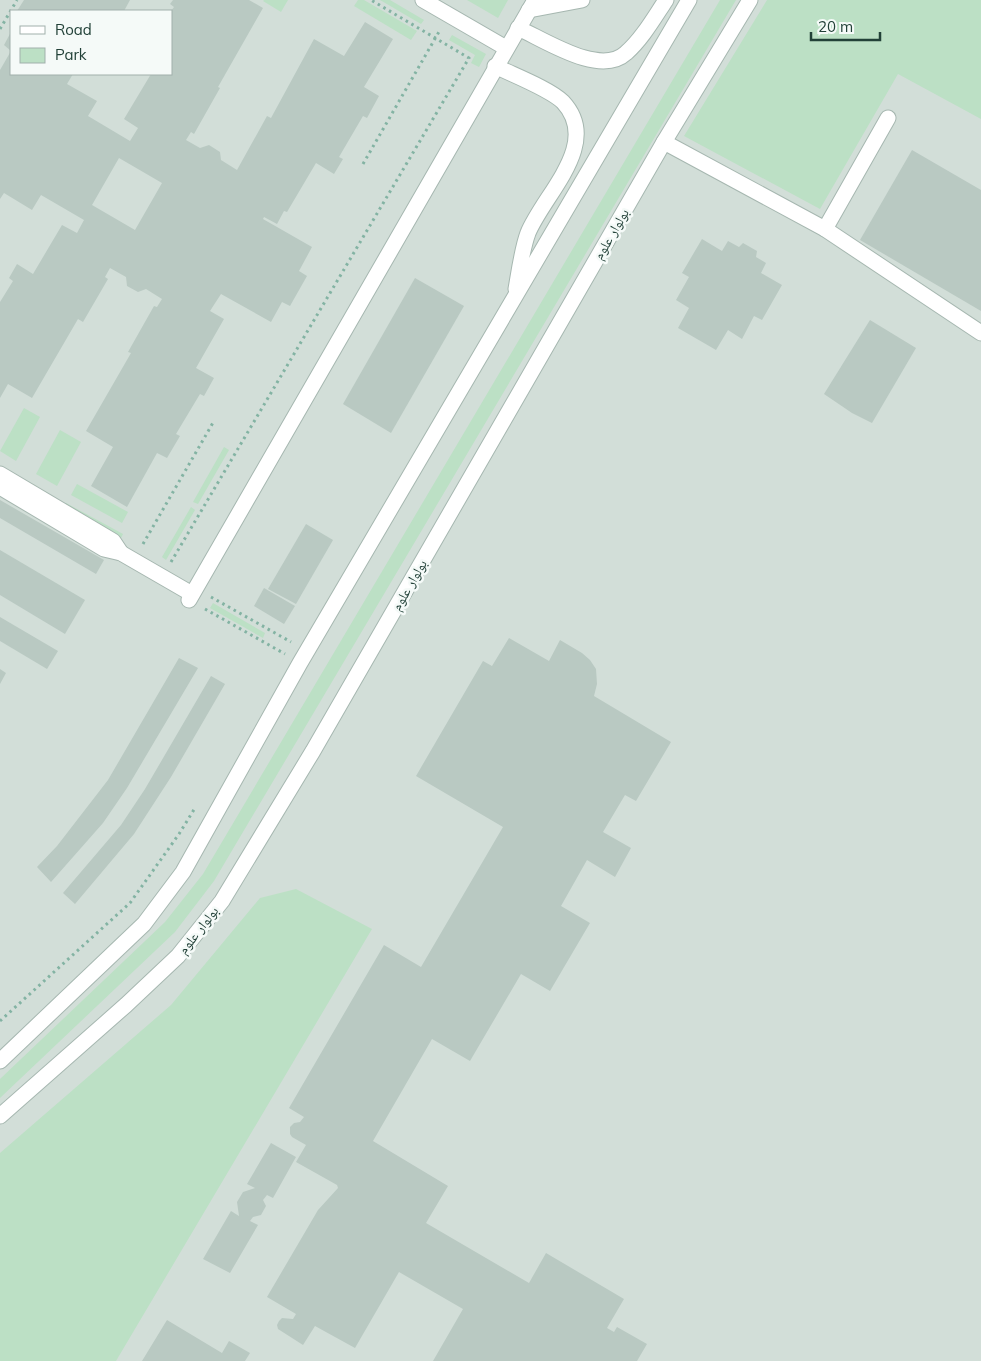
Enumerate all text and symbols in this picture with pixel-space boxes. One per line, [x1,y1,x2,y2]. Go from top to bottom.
legend [10,10,172,75]
scale bar [811,10,880,42]
text: 20 m [818,17,853,36]
text: Road [55,20,92,39]
text: Park [55,45,87,64]
street label: بولوار علوم [589,205,634,263]
street label: بولوار علوم [387,556,432,614]
street label: بولوار علوم [174,902,223,958]

